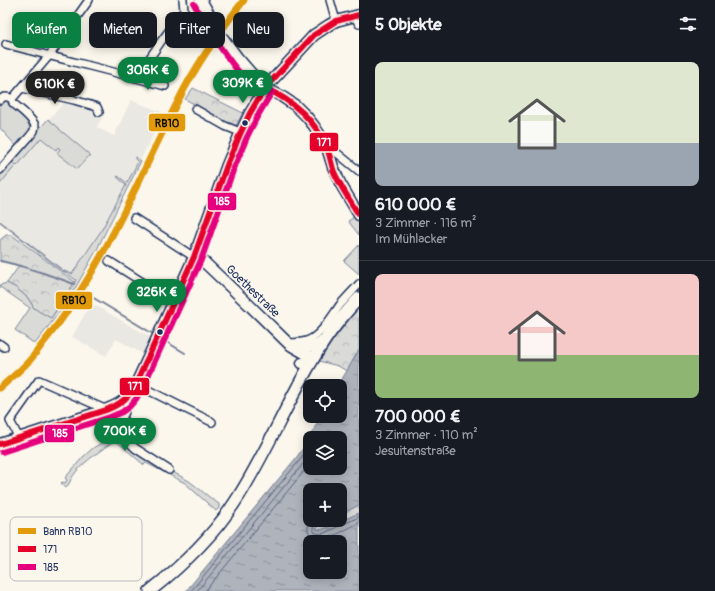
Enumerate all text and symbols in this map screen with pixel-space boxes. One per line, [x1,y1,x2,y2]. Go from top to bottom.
chip: Kaufen [12,12,81,48]
chip: Mieten [89,12,157,48]
chip: Filter [165,12,225,48]
chip: Neu [233,12,284,48]
icon: filters [677,13,699,35]
text: 5 Objekte [375,14,442,35]
pin: 306K € [115,57,181,91]
text: 306K € [127,62,169,78]
pin: 309K € [210,70,276,104]
pin: 610K € [22,71,88,105]
text: 309K € [222,75,264,91]
text: 610K € [35,76,75,92]
icon: home [501,88,573,160]
line badge: RB10 [148,113,186,132]
text: RB10 [155,117,180,130]
unlabelled marker [240,118,250,128]
line badge: 171 [309,132,339,152]
text: 171 [317,136,331,149]
line badge: 185 [207,192,237,211]
text: 610 000 € [375,194,457,215]
text: 185 [214,195,230,208]
text: 3 Zimmer · 116 m² [375,215,476,231]
text: Im Mühlacker [375,231,447,247]
street label: Goethestraße [223,262,283,321]
pin: 326K € [124,279,190,313]
text: 326K € [136,284,178,300]
line badge: RB10 [55,291,93,310]
text: RB10 [62,294,87,307]
icon: home [501,300,573,372]
unlabelled marker [155,327,165,337]
line badge: 171 [119,377,150,396]
map controls [303,379,347,579]
button: locate [303,379,347,423]
text: 171 [128,380,142,393]
text: 700 000 € [375,406,461,427]
pin: 700K € [92,418,158,452]
text: 700K € [103,423,147,439]
line badge: 185 [44,424,75,443]
text: 185 [52,427,68,440]
text: 3 Zimmer · 110 m² [375,427,478,443]
button: layers [303,431,347,475]
text: Jesuitenstraße [375,443,456,459]
button: + [303,483,347,527]
legend [10,517,142,581]
text: Bahn RB10 [43,525,93,538]
button: − [303,535,347,579]
text: 171 [43,543,57,556]
text: 185 [43,561,59,574]

